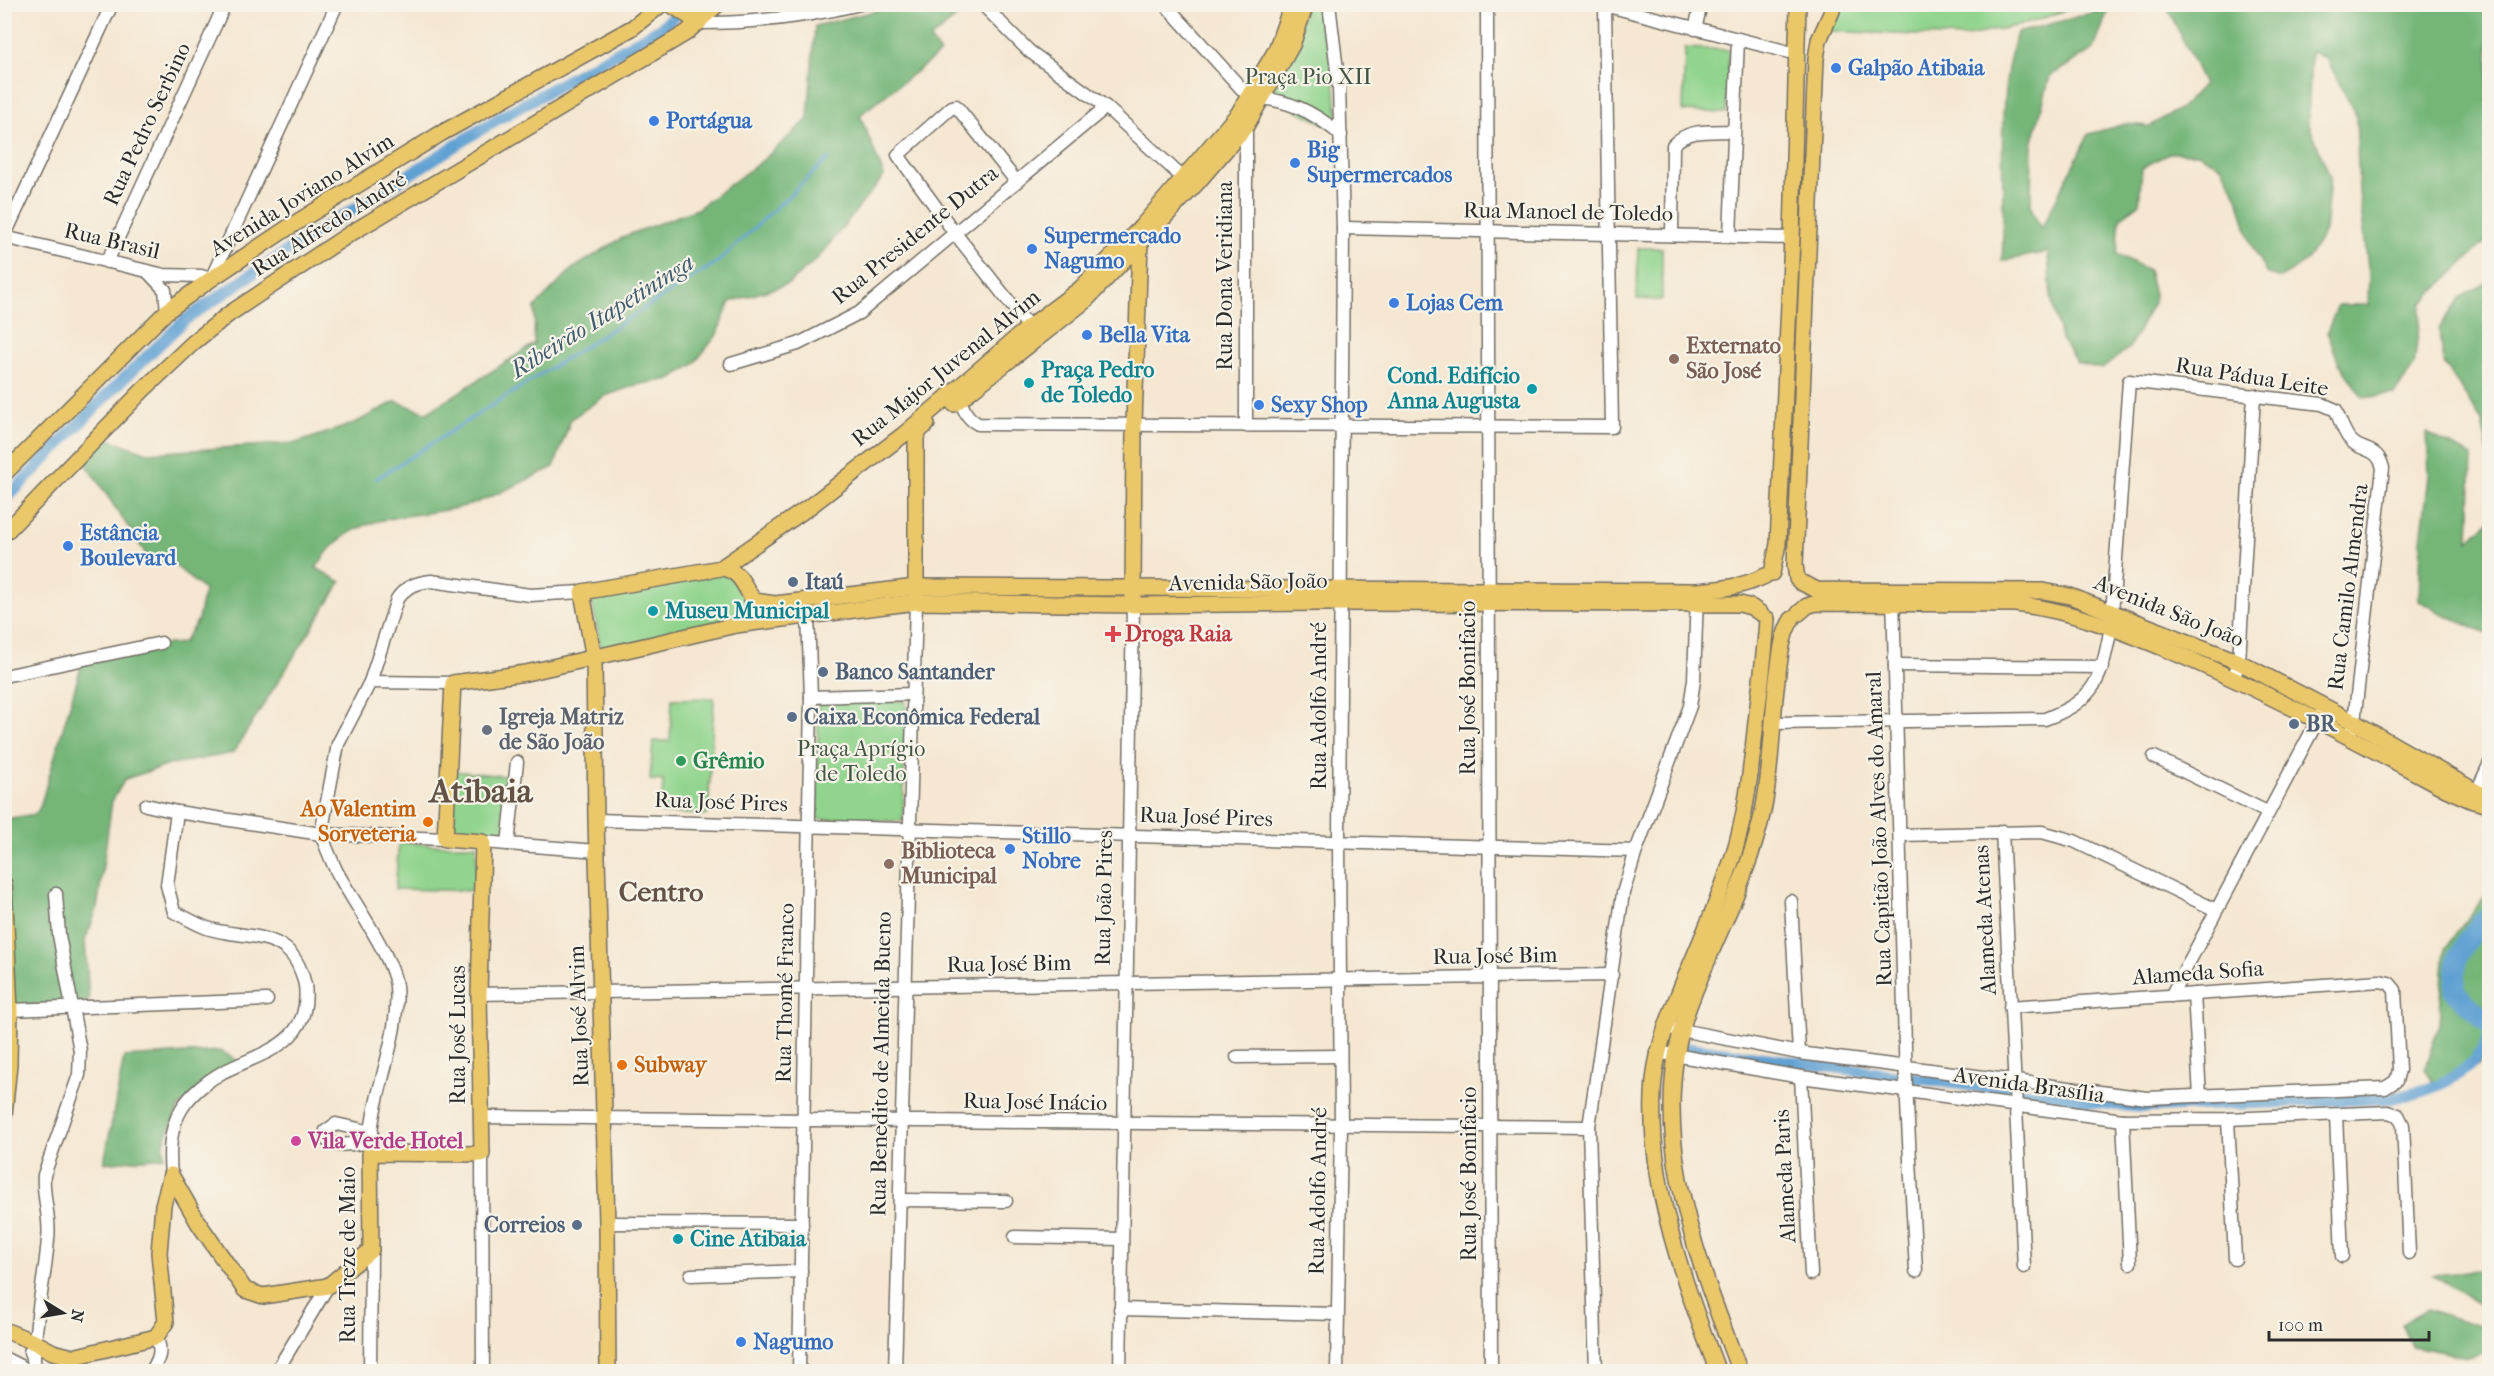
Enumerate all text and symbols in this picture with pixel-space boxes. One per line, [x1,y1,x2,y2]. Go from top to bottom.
street label: Rua Pedro Serbino [98,38,196,210]
place label: Galpão Atibaia [1848,55,1985,81]
marker: Galpão Atibaia [1829,61,1843,75]
park label: Praça Pio XII [1244,64,1372,90]
place label: Portágua [666,108,753,134]
marker: Portágua [647,114,661,128]
street label: Avenida Joviano Alvim [204,127,399,263]
place label: Big Supermercados [1307,137,1452,188]
marker: Big Supermercados [1288,156,1302,170]
street label: Rua Presidente Dutra [827,159,1004,310]
street label: Rua Alfredo André [247,166,411,282]
street label: Rua Dona Veridiana [1212,180,1238,371]
street label: Rua Manoel de Toledo [1463,197,1673,227]
street label: Rua Brasil [62,217,162,265]
place label: Supermercado Nagumo [1044,223,1181,274]
marker: Supermercado Nagumo [1025,242,1039,256]
water label: Ribeirão Itapetininga [503,248,699,385]
street label: Rua Major Juvenal Alvim [846,283,1046,452]
place label: Lojas Cem [1406,290,1504,316]
marker: Lojas Cem [1387,296,1401,310]
place label: Bella Vita [1099,322,1191,348]
marker: Bella Vita [1080,328,1094,342]
place label: Externato São José [1686,333,1781,384]
marker: Externato São José [1667,352,1681,366]
street label: Rua Pádua Leite [2174,352,2331,402]
place label: Praça Pedro de Toledo [1041,357,1154,408]
place label: Cond. Edifício Anna Augusta [1386,363,1521,414]
marker: Praça Pedro de Toledo [1022,376,1036,390]
marker: Cond. Edifício Anna Augusta [1525,382,1539,396]
place label: Sexy Shop [1271,392,1368,418]
marker: Sexy Shop [1252,398,1266,412]
street label: Rua Camilo Almendra [2322,481,2374,692]
place label: Estância Boulevard [80,520,177,571]
marker: Estância Boulevard [61,539,75,553]
street label: Avenida São João [1167,568,1328,596]
place label: Itaú [805,569,844,595]
street label: Avenida São João [2090,569,2248,653]
marker: Itaú [786,575,800,589]
place label: Museu Municipal [664,598,830,624]
street label: Rua José Bonifacio [1455,601,1481,775]
marker: Museu Municipal [646,604,660,618]
place label: Droga Raia [1125,621,1233,647]
street label: Rua Adolfo André [1306,622,1332,790]
marker: Droga Raia [1106,627,1120,641]
place label: Banco Santander [835,659,995,685]
marker: Banco Santander [816,665,830,679]
street label: Rua Capitão João Alves do Amaral [1861,671,1897,987]
place label: Igreja Matriz de São João [499,704,624,755]
place label: Caixa Econômica Federal [804,704,1041,730]
marker: Caixa Econômica Federal [785,710,799,724]
place label: BR [2306,711,2338,737]
marker: BR [2287,717,2301,731]
marker: Igreja Matriz de São João [480,723,494,737]
park label: Praça Aprígio de Toledo [797,736,925,787]
place label: Grêmio [693,748,764,774]
marker: Grêmio [674,754,688,768]
district label: Atibaia [428,771,534,811]
street label: Rua José Pires [654,787,788,817]
place label: Ao Valentim Sorveteria [299,796,417,847]
street label: Rua José Pires [1139,802,1273,832]
marker: Ao Valentim Sorveteria [421,815,435,829]
place label: Stillo Nobre [1022,823,1081,874]
street label: Rua João Pires [1090,830,1118,966]
place label: Biblioteca Municipal [900,838,998,889]
marker: Stillo Nobre [1003,842,1017,856]
street label: Alameda Atenas [1968,844,2002,997]
marker: Biblioteca Municipal [882,857,896,871]
district label: Centro [619,875,703,908]
street label: Rua Thomé Franco [770,903,800,1083]
street label: Rua Benedito de Almeida Bueno [865,911,897,1217]
street label: Rua José Bim [1432,942,1558,970]
street label: Rua José Alvim [564,944,594,1087]
street label: Rua José Bim [946,950,1072,978]
street label: Alameda Sofia [2131,955,2265,991]
street label: Rua José Lucas [445,965,471,1105]
place label: Subway [634,1052,708,1078]
marker: Subway [615,1058,629,1072]
street label: Avenida Brasília [1951,1061,2107,1109]
street label: Rua José Bonifacio [1456,1087,1482,1261]
street label: Rua José Inácio [963,1088,1107,1116]
street label: Rua Adolfo André [1304,1107,1332,1275]
street label: Alameda Paris [1769,1109,1802,1244]
place label: Vila Verde Hotel [307,1128,464,1154]
marker: Vila Verde Hotel [289,1134,303,1148]
street label: Rua Treze de Maio [335,1166,361,1344]
place label: Correios [484,1212,565,1238]
marker: Correios [570,1218,584,1232]
place label: Cine Atibaia [690,1226,807,1252]
marker: Cine Atibaia [671,1232,685,1246]
north arrow [33,1283,93,1343]
scale bar [2269,1304,2430,1342]
text: N [67,1308,88,1324]
text: 100 m [2278,1315,2323,1336]
place label: Nagumo [753,1329,833,1355]
marker: Nagumo [734,1335,748,1349]

